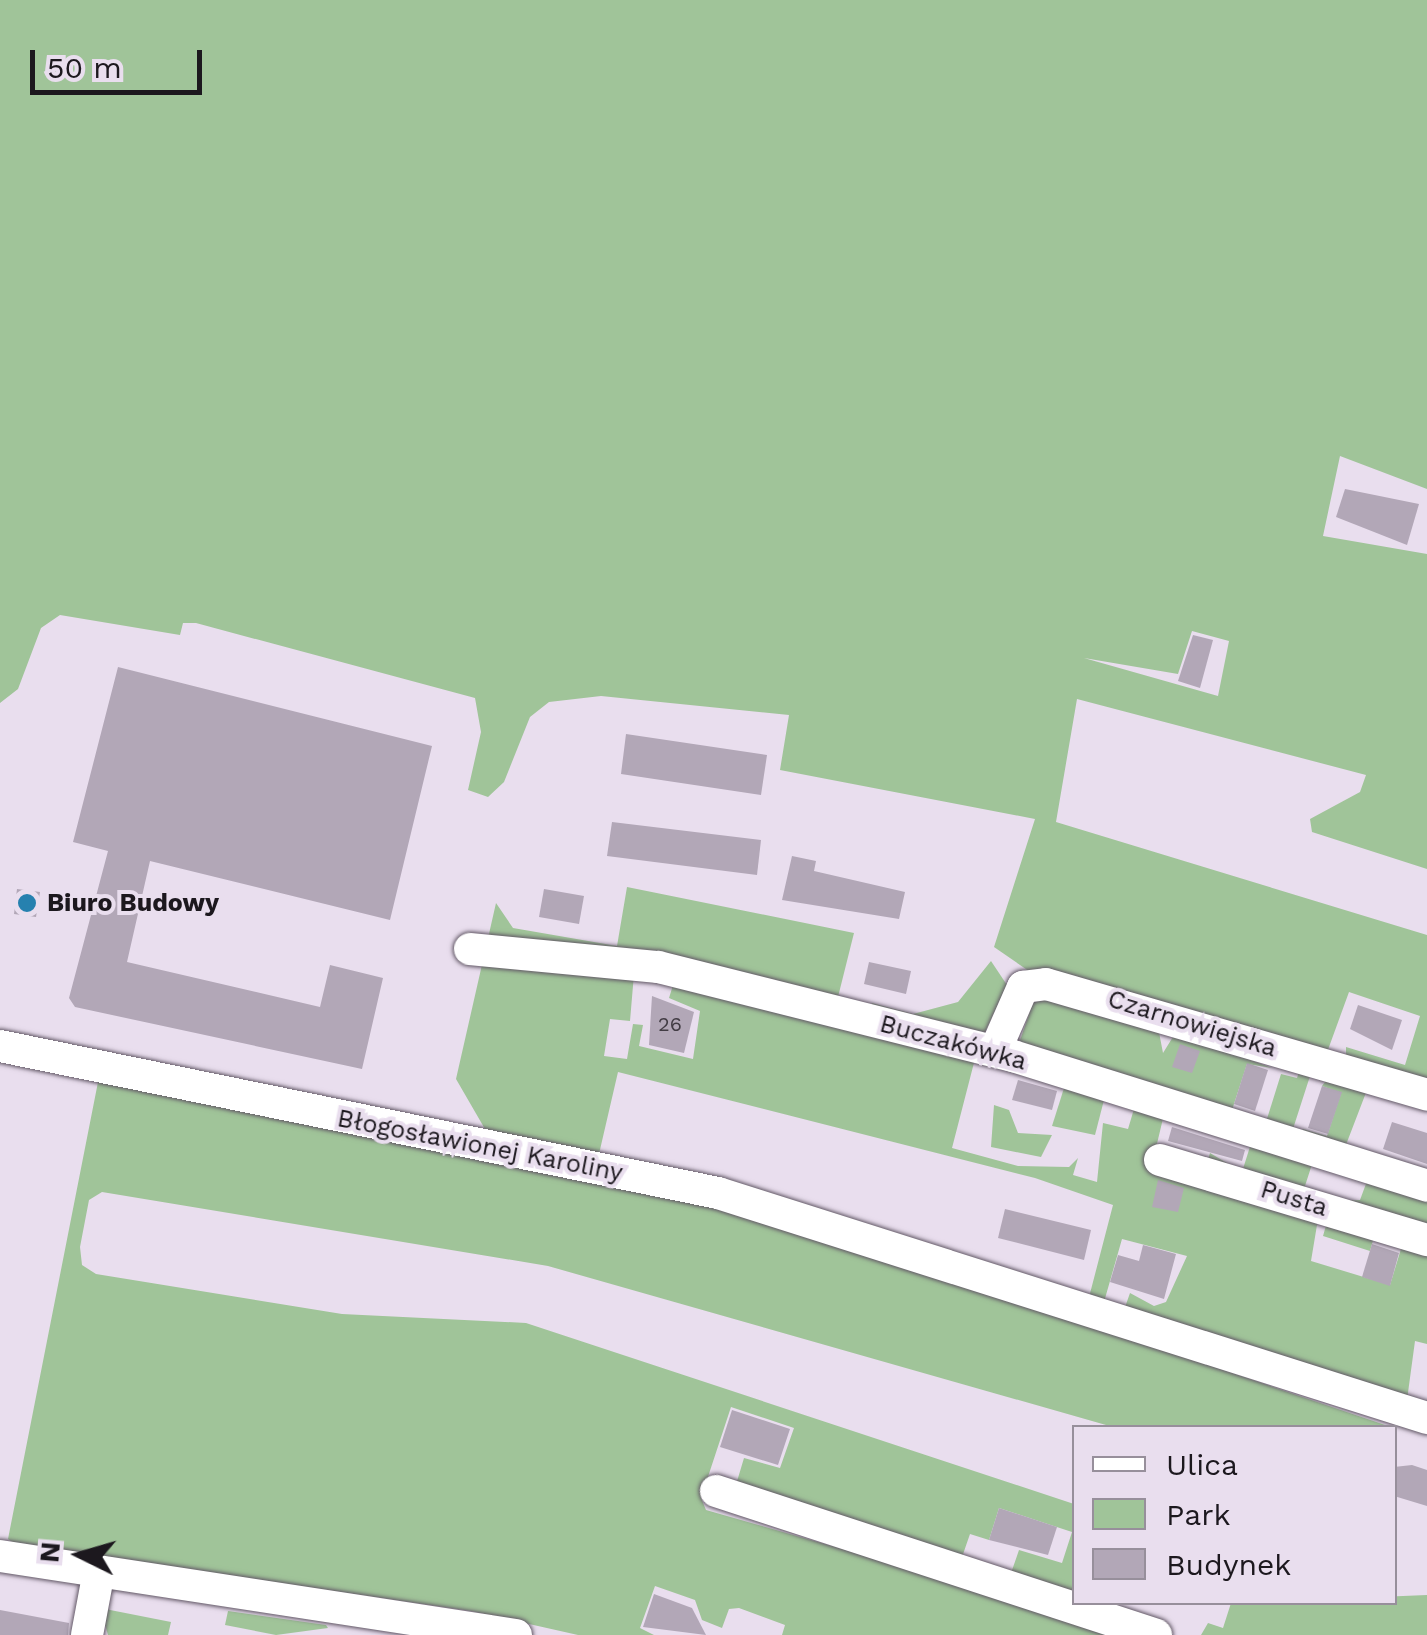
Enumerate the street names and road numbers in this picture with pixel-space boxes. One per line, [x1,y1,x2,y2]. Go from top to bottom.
street label: Czarnowiejska [1104,984,1280,1064]
street label: Buczakówka [876,1009,1030,1077]
street label: Błogosławionej Karoliny [335,1104,625,1188]
street label: Pusta [1257,1175,1331,1223]

